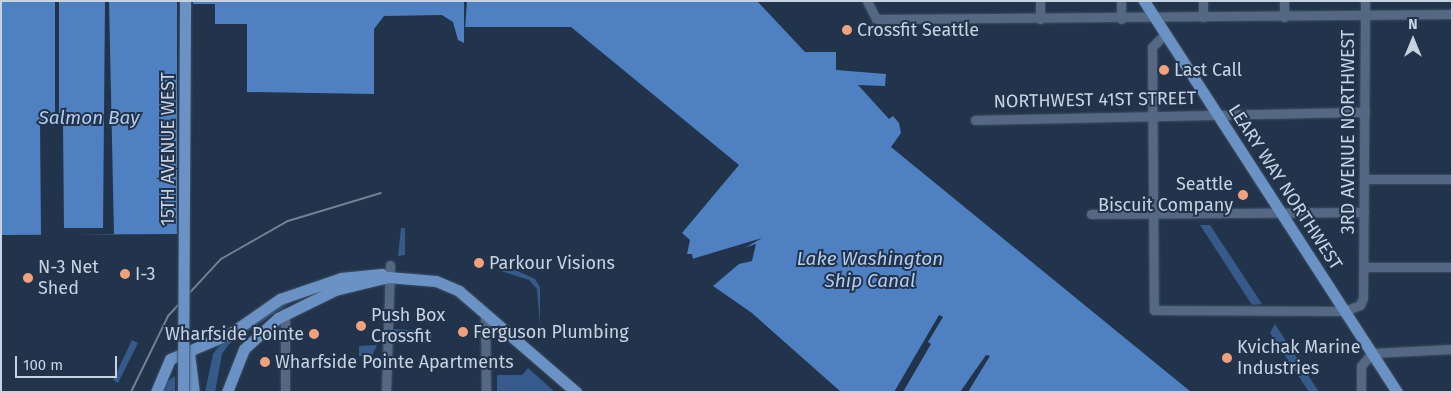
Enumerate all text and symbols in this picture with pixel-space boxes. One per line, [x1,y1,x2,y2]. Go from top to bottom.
north arrow [1388,15,1438,65]
text: N [1408,16,1418,33]
place label: Crossfit Seattle [857,19,979,41]
marker: Crossfit Seattle [841,24,853,36]
street label: 3RD AVENUE NORTHWEST [1337,30,1359,234]
place label: Last Call [1174,59,1242,81]
marker: Last Call [1158,64,1170,76]
street label: 15TH AVENUE WEST [157,72,179,226]
street label: NORTHWEST 41ST STREET [994,87,1196,113]
street label: LEARY WAY NORTHWEST [1223,100,1347,274]
water label: Salmon Bay [39,107,139,129]
place label: Seattle Biscuit Company [1098,174,1233,216]
marker: Seattle Biscuit Company [1237,189,1249,201]
water label: Lake Washington Ship Canal [797,248,943,292]
place label: Parkour Visions [489,252,615,274]
place label: N-3 Net Shed [38,257,99,300]
marker: Parkour Visions [473,257,485,269]
place label: I-3 [135,263,155,285]
marker: I-3 [119,268,131,280]
marker: N-3 Net Shed [22,272,34,284]
place label: Push Box Crossfit [371,305,445,348]
marker: Push Box Crossfit [355,320,367,332]
place label: Ferguson Plumbing [473,321,629,343]
place label: Wharfside Pointe [165,323,304,345]
marker: Ferguson Plumbing [457,326,469,338]
marker: Wharfside Pointe [308,328,320,340]
place label: Kvichak Marine Industries [1237,337,1360,379]
scale bar [18,346,120,378]
place label: Wharfside Pointe Apartments [275,351,514,373]
marker: Kvichak Marine Industries [1221,352,1233,364]
text: 100 m [23,356,63,374]
marker: Wharfside Pointe Apartments [259,356,271,368]

